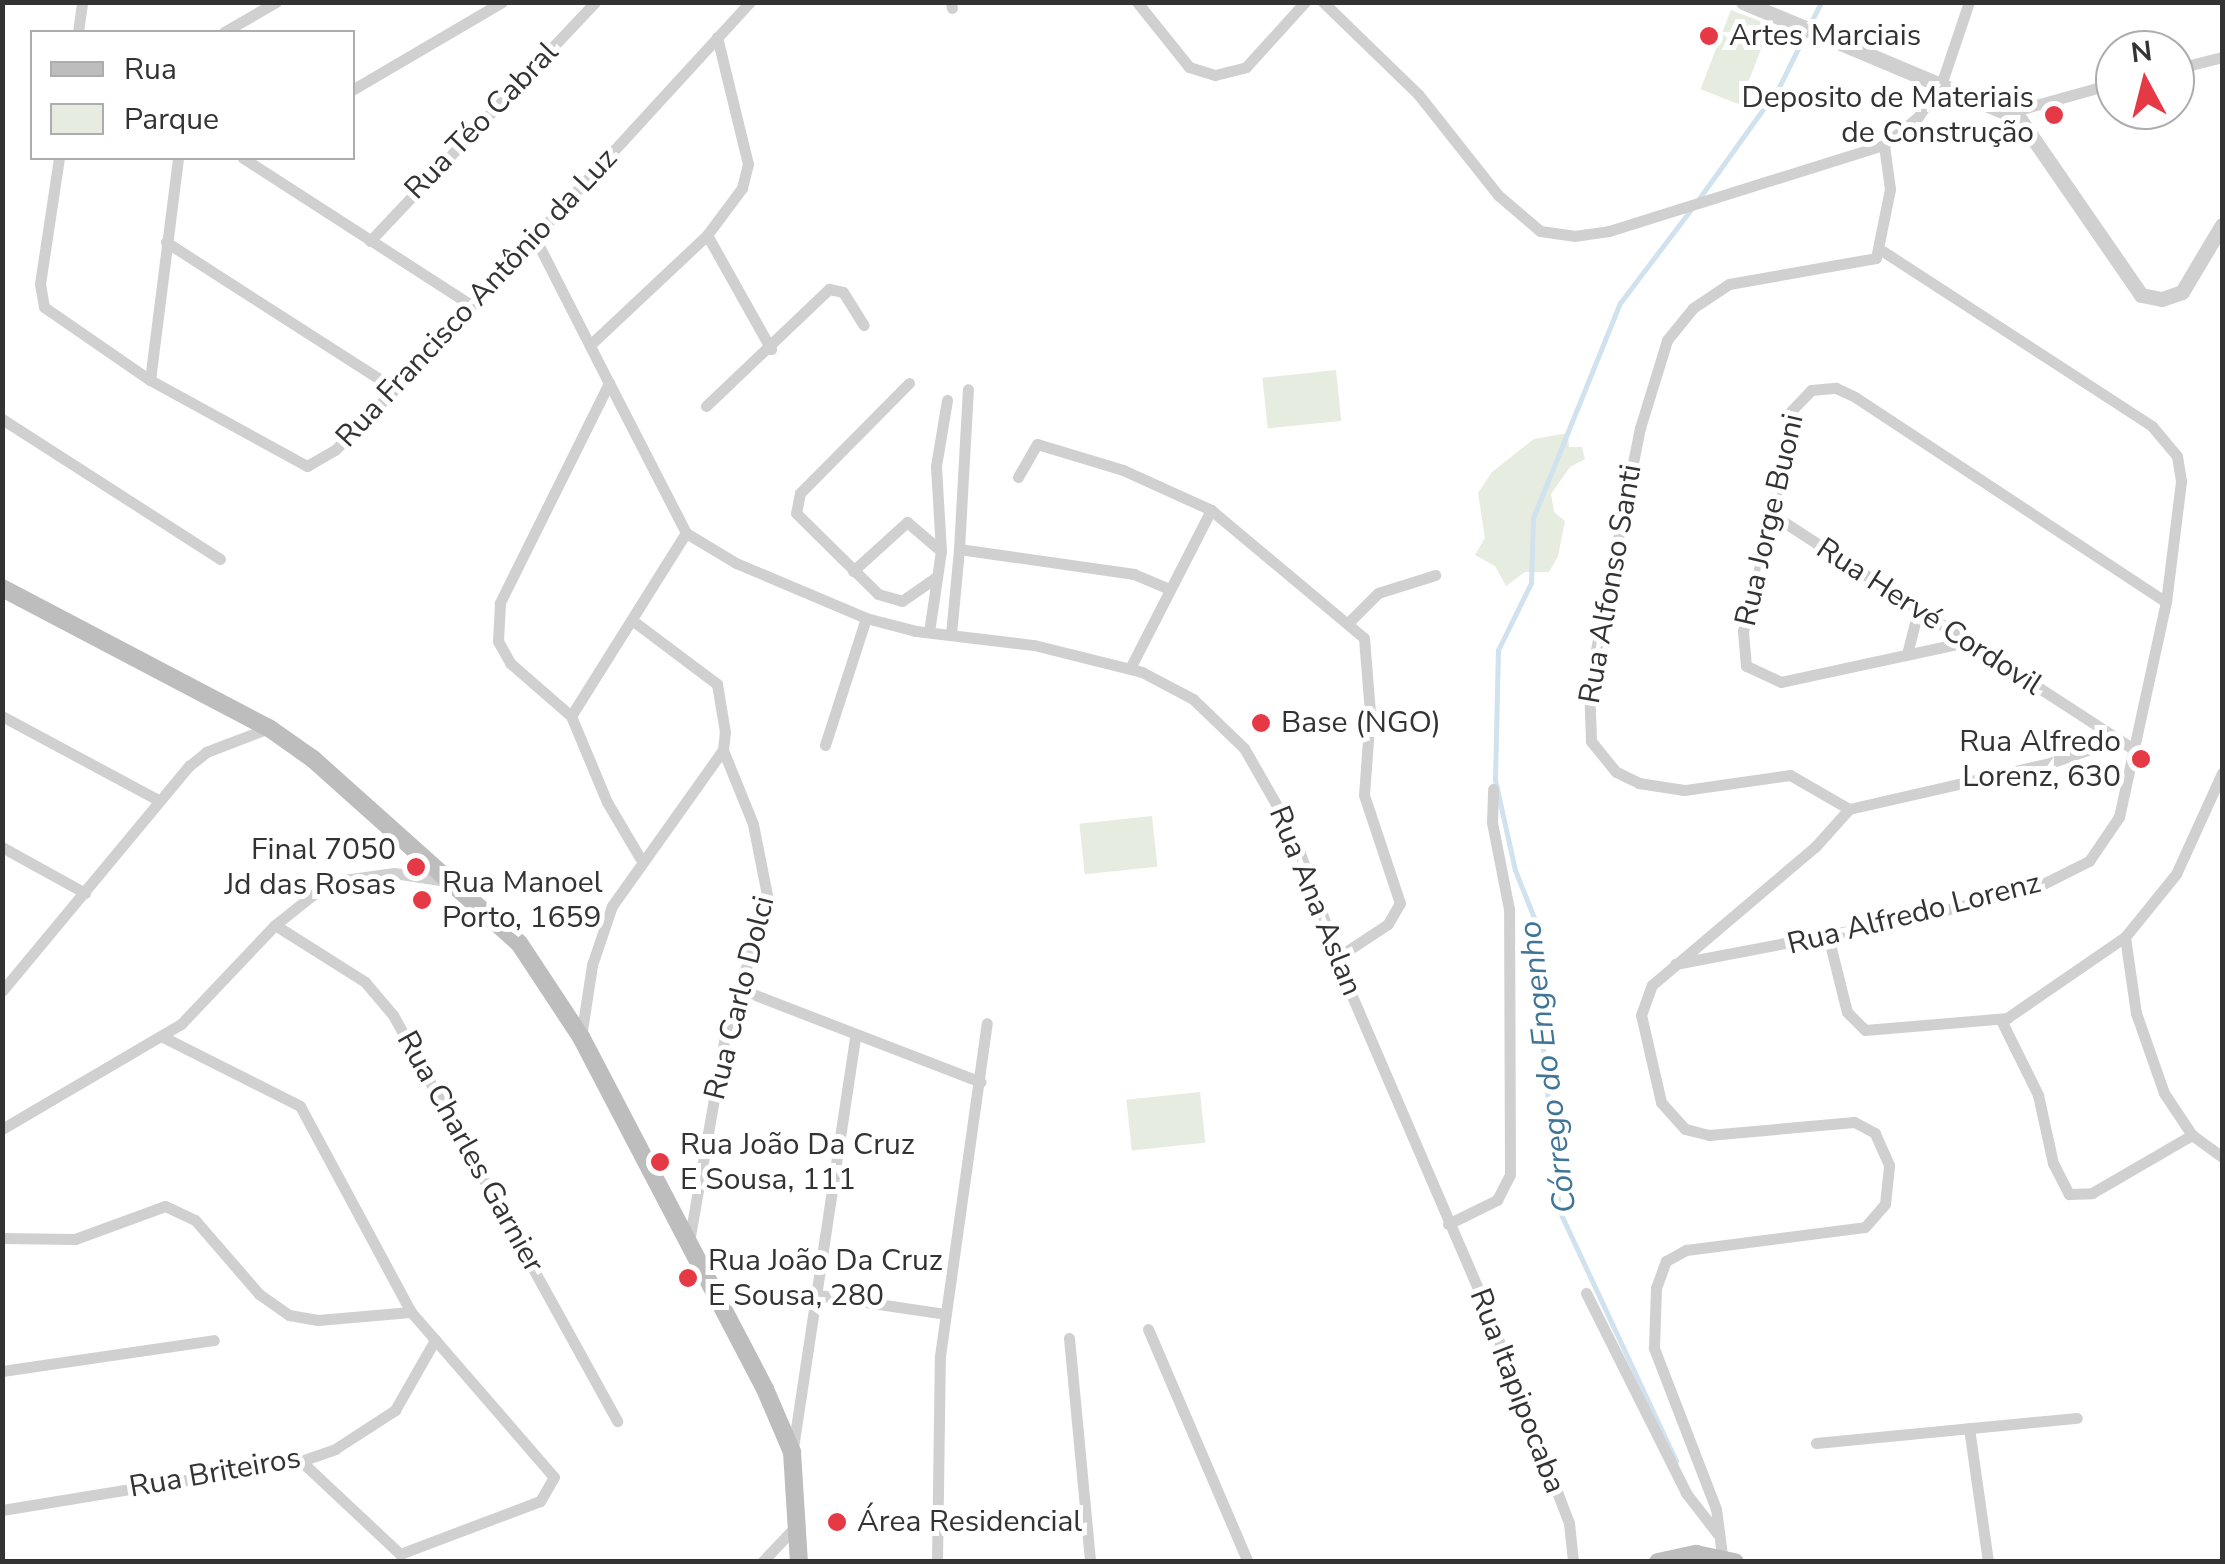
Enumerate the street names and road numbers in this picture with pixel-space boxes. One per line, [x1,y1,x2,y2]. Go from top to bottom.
street label: Rua Téo Cabral [398,35,566,207]
street label: Rua Francisco Antônio da Luz [329,141,625,455]
street label: Rua Jorge Buoni [1728,410,1812,630]
street label: Rua Alfonso Santi [1572,462,1650,706]
street label: Rua Hervé Cordovil [1810,531,2048,703]
street label: Rua Ana Aslan [1261,801,1369,1001]
street label: Rua Alfredo Lorenz [1784,865,2044,963]
street label: Rua Carlo Dolci [697,892,783,1104]
street label: Rua Charles Garnier [389,1025,551,1279]
street label: Rua Itapipocaba [1461,1284,1573,1498]
street label: Rua Briteiros [126,1440,304,1506]

